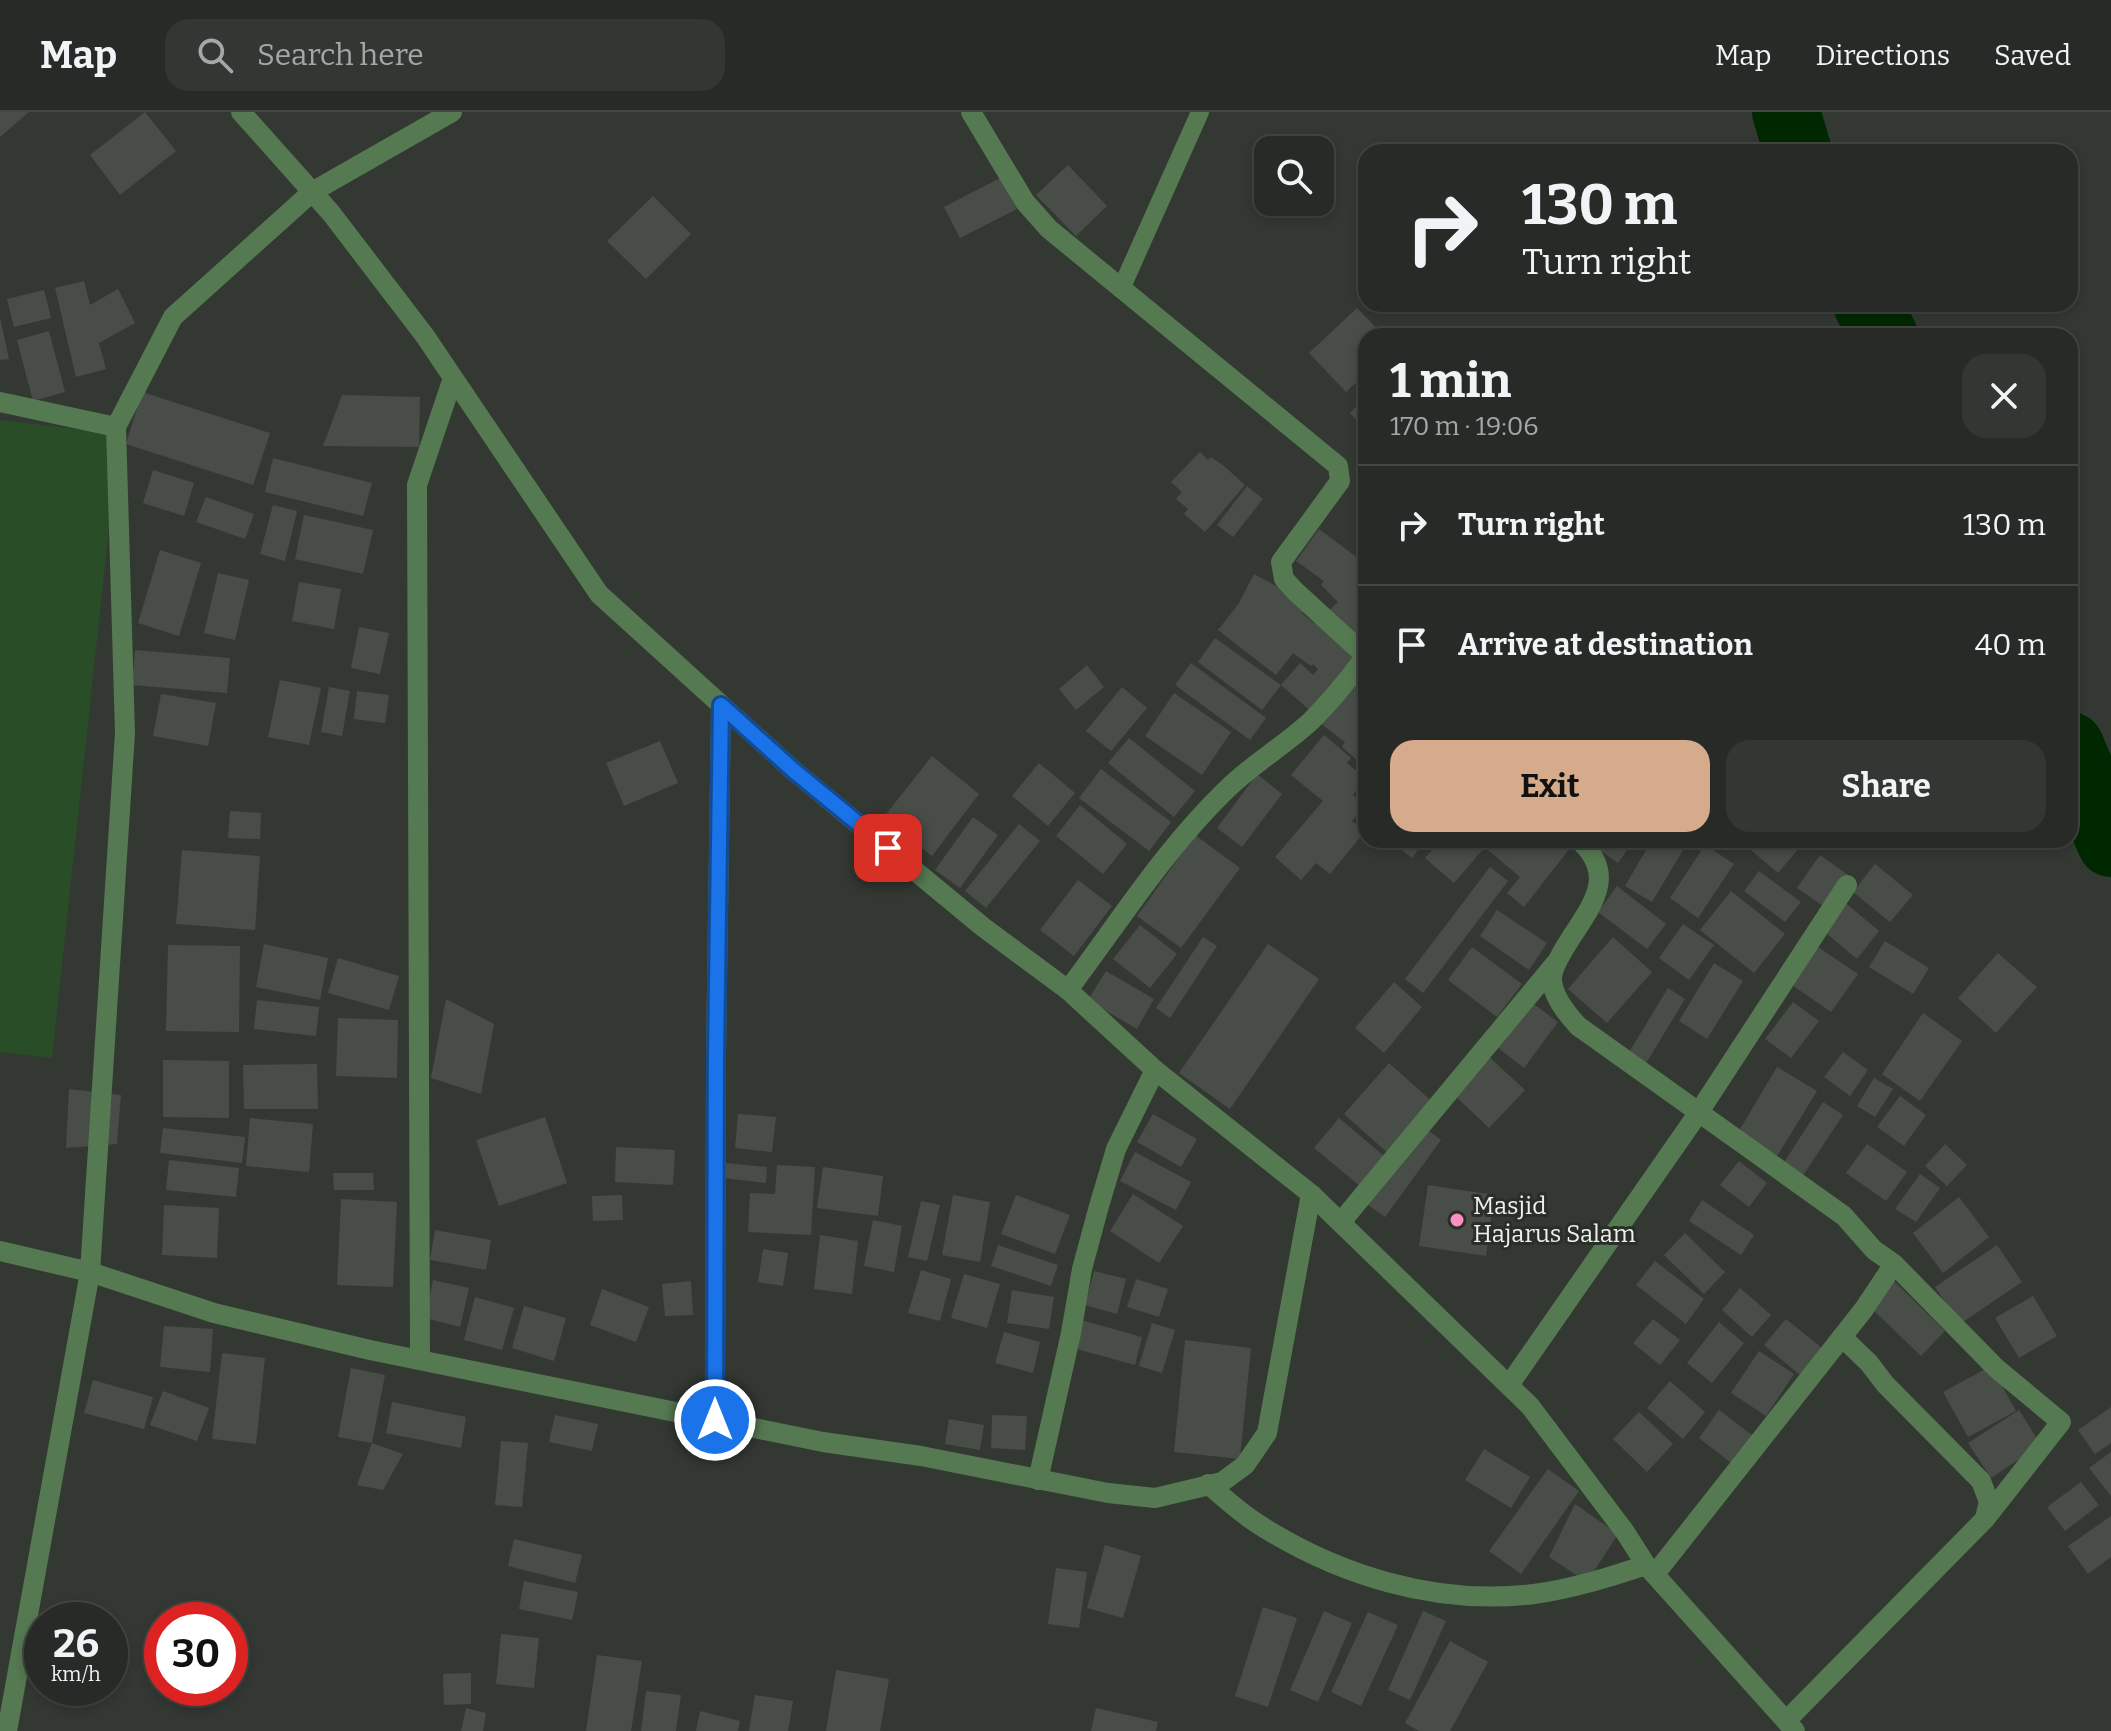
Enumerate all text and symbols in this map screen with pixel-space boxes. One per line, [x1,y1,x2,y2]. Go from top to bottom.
search box [165,19,725,91]
text: Map [40,32,117,78]
icon: search [193,33,237,77]
text: Search here [257,37,424,73]
text: Map [1715,39,1771,72]
text: Directions [1815,39,1950,72]
text: Saved [1994,39,2071,72]
map controls [1254,136,1334,216]
button: search [1254,136,1334,216]
text: 130 m [1522,172,1678,239]
icon: right [1390,176,1494,280]
text: Turn right [1522,240,1691,284]
text: 1 min [1390,352,1511,410]
button: close [1962,354,2046,438]
text: 170 m · 19:06 [1390,411,1539,442]
icon: right [1390,503,1434,547]
text: Turn right [1458,507,1605,543]
text: 130 m [1963,507,2046,543]
icon: arrive [1390,623,1434,667]
text: Arrive at destination [1458,627,1753,663]
text: 40 m [1975,627,2046,663]
button: Exit [1390,740,1710,832]
button: Share [1726,740,2046,832]
pin [854,814,922,882]
icon: arrive [866,826,910,870]
place label: Masjid Hajarus Salam [1473,1192,1636,1248]
marker: Masjid Hajarus Salam [1448,1211,1466,1229]
position arrow [673,1378,757,1462]
speed limit sign: 30 [144,1602,248,1706]
text: 26 [53,1620,99,1668]
text: km/h [51,1662,101,1686]

